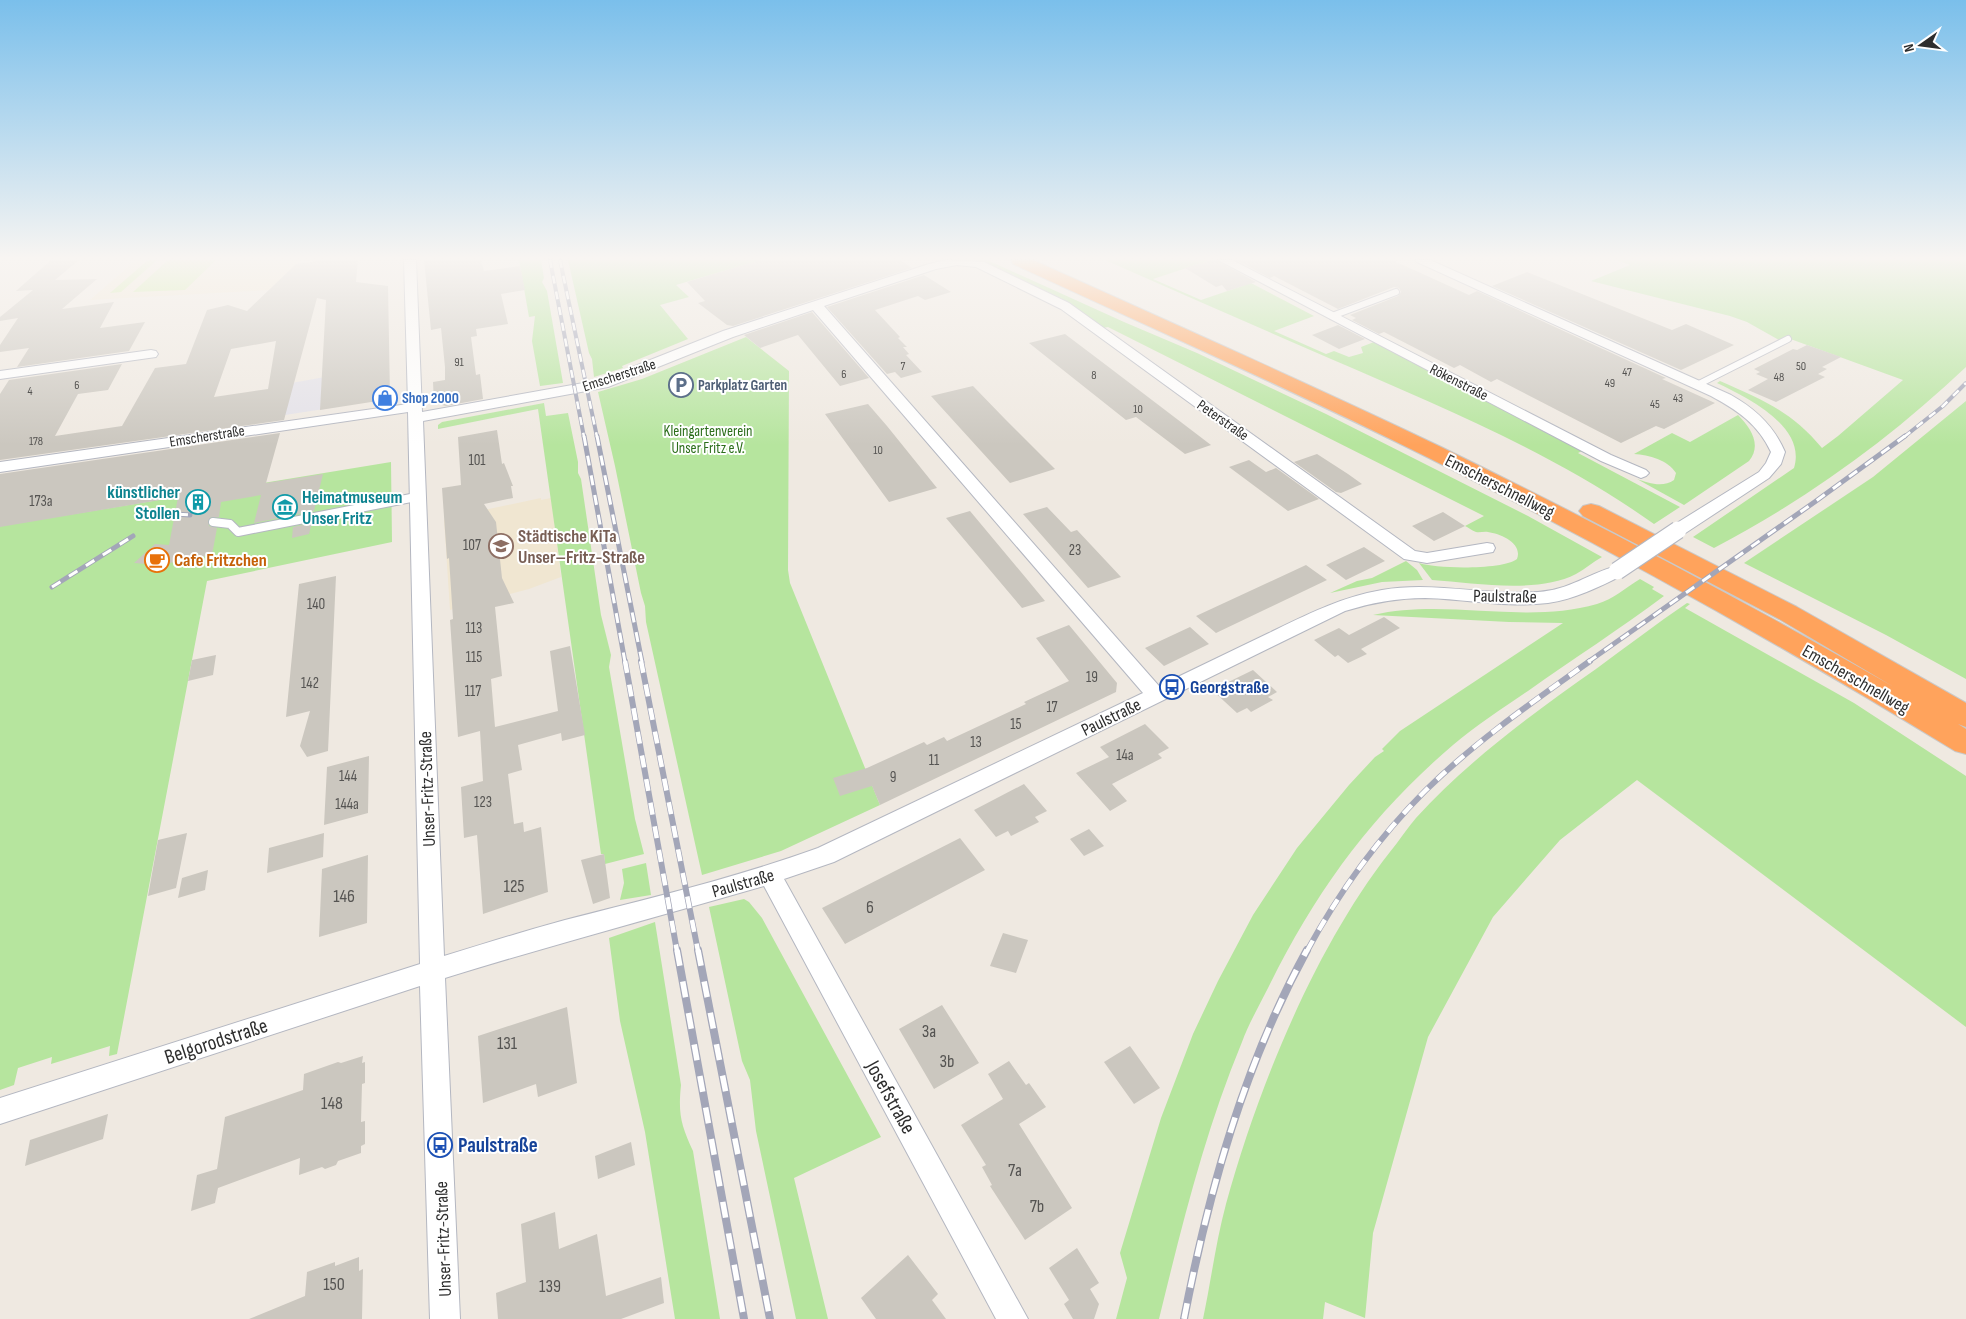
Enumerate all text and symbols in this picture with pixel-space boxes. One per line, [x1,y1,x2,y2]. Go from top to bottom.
north arrow [1896,20,1946,70]
text: N [1900,42,1918,54]
house number: 91 [454,355,465,370]
street label: Emscherstraße [580,355,658,396]
house number: 7 [901,359,906,374]
house number: 50 [1796,359,1806,374]
street label: Rökenstraße [1426,360,1491,405]
house number: 47 [1622,365,1632,380]
house number: 6 [841,367,847,382]
house number: 8 [1091,368,1097,383]
house number: 48 [1774,370,1784,385]
parking icon: Parkplatz Garten [668,372,694,398]
place label: Parkplatz Garten [698,376,787,395]
house number: 49 [1605,376,1615,391]
house number: 6 [74,378,80,393]
house number: 4 [27,384,33,399]
shop icon: Shop 2000 [372,385,398,411]
place label: Shop 2000 [402,389,459,408]
house number: 43 [1673,391,1683,406]
street label: Peterstraße [1193,396,1252,445]
house number: 45 [1650,397,1660,412]
house number: 10 [1133,402,1143,417]
street label: Emscherstraße [168,421,246,452]
park label: Kleingartenverein Unser Fritz e.V. [664,422,752,458]
house number: 178 [29,434,43,449]
house number: 10 [873,443,883,458]
street label: Emscherschnellweg [1442,450,1558,523]
house number: 101 [468,451,486,470]
place label: künstlicher Stollen [107,482,180,524]
place label: Heimatmuseum Unser Fritz [302,487,402,529]
building icon: künstlicher Stollen [185,489,211,515]
house number: 173a [29,492,53,511]
museum icon: Heimatmuseum Unser Fritz [272,494,298,520]
place label: Städtische KiTa Unser–Fritz-Straße [518,526,645,568]
school or university icon: Städtische KiTa Unser–Fritz-Straße [488,533,514,559]
house number: 107 [463,536,481,555]
house number: 23 [1069,541,1081,560]
cafe icon: Cafe Fritzchen [144,547,170,573]
place label: Cafe Fritzchen [174,550,267,571]
street label: Paulstraße [1473,585,1537,608]
house number: 140 [307,595,325,614]
house number: 113 [466,619,482,638]
street label: Emscherschnellweg [1799,640,1913,719]
house number: 115 [466,648,482,667]
house number: 19 [1086,668,1098,687]
house number: 142 [301,674,319,693]
bus stop icon: Georgstraße [1159,674,1185,700]
place label: Georgstraße [1190,677,1269,698]
house number: 117 [465,682,481,701]
street label: Paulstraße [1078,694,1144,741]
house number: 17 [1046,698,1058,717]
house number: 15 [1010,715,1022,734]
street label: Unser-Fritz-Straße [415,731,440,847]
house number: 13 [970,733,982,752]
house number: 14a [1116,746,1134,765]
house number: 11 [929,751,940,770]
house number: 144 [339,767,357,786]
house number: 9 [890,768,896,787]
house number: 123 [474,793,492,812]
house number: 144a [335,795,359,814]
street label: Paulstraße [710,865,777,902]
house number: 125 [503,876,525,897]
house number: 146 [333,886,355,907]
house number: 6 [866,897,874,918]
street label: Belgorodstraße [161,1013,271,1070]
house number: 3a [922,1021,936,1042]
house number: 131 [497,1033,518,1054]
house number: 3b [939,1051,955,1072]
street label: Josefstraße [860,1055,921,1138]
house number: 148 [321,1093,343,1114]
bus stop icon: Paulstraße [427,1132,453,1158]
place label: Paulstraße [458,1133,538,1158]
house number: 7a [1008,1160,1022,1181]
street label: Unser-Fritz-Straße [431,1181,456,1297]
house number: 7b [1030,1196,1044,1217]
house number: 150 [323,1274,345,1295]
house number: 139 [539,1276,561,1297]

